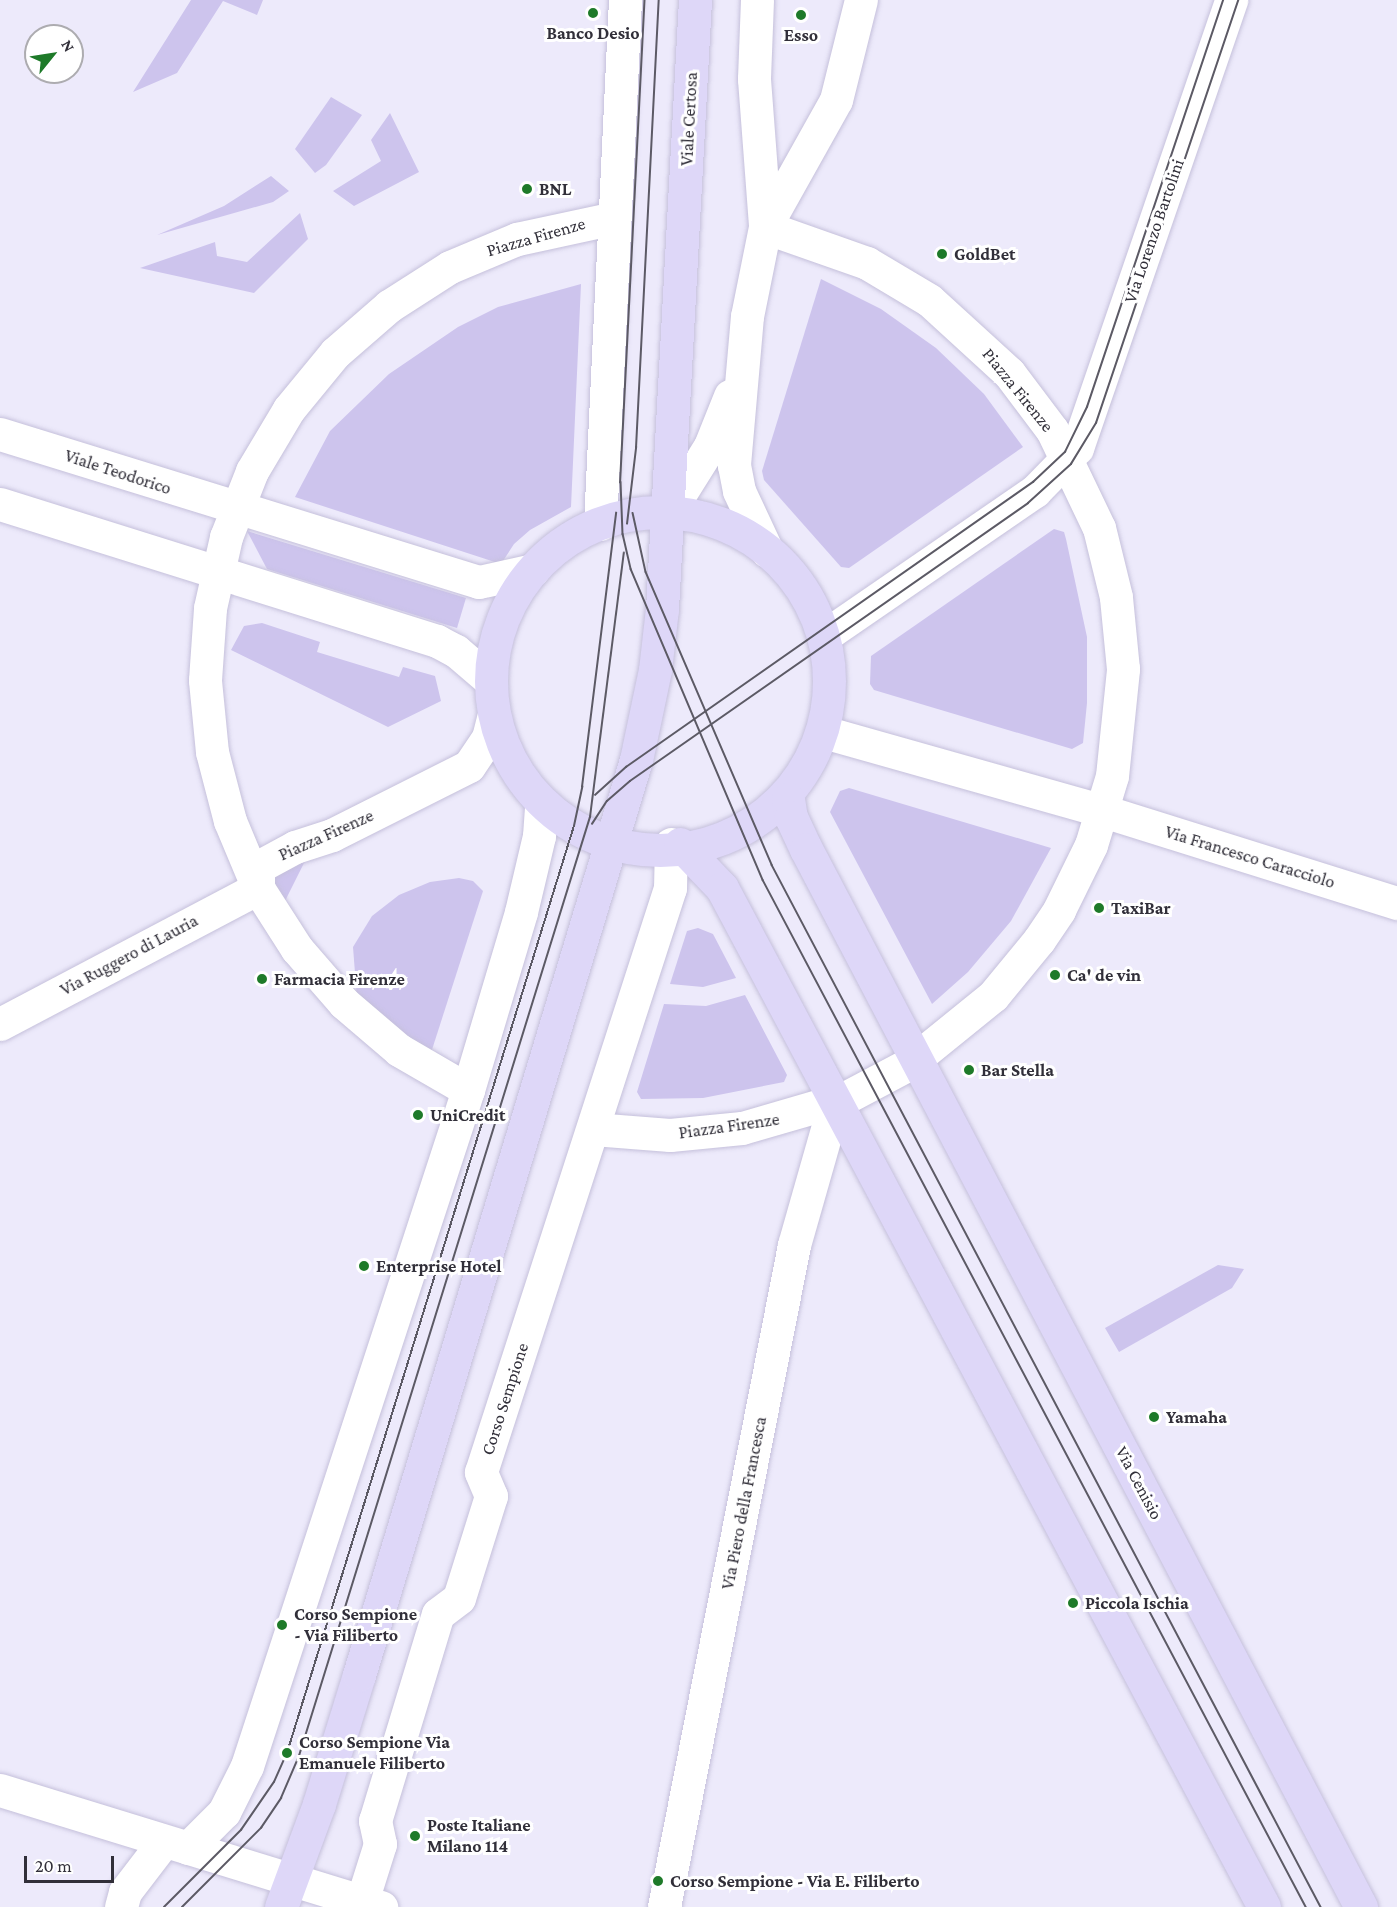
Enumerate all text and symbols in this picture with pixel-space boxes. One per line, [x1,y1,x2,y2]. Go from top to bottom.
marker: Banco Desio [586,6,600,20]
marker: Esso [794,8,808,22]
place label: Banco Desio [546,22,640,44]
north arrow [24,24,84,84]
place label: Esso [784,24,818,46]
text: N [58,37,78,55]
street label: Viale Certosa [676,71,702,167]
street label: Via Lorenzo Bartolini [1119,156,1189,306]
place label: BNL [539,178,572,200]
marker: BNL [520,182,534,196]
street label: Piazza Firenze [484,213,588,261]
place label: GoldBet [954,243,1015,265]
marker: GoldBet [935,247,949,261]
street label: Piazza Firenze [978,344,1058,436]
street label: Viale Teodorico [62,445,174,499]
street label: Piazza Firenze [275,804,377,866]
street label: Via Francesco Caracciolo [1162,821,1338,893]
place label: TaxiBar [1111,897,1171,919]
marker: TaxiBar [1092,901,1106,915]
street label: Via Ruggero di Lauria [56,910,202,1000]
place label: Ca' de vin [1067,964,1141,986]
place label: Farmacia Firenze [274,968,405,990]
marker: Ca' de vin [1048,968,1062,982]
marker: Farmacia Firenze [255,972,269,986]
place label: Bar Stella [981,1059,1054,1081]
marker: Bar Stella [962,1063,976,1077]
place label: UniCredit [430,1104,505,1126]
marker: UniCredit [411,1108,425,1122]
street label: Piazza Firenze [677,1108,781,1144]
place label: Enterprise Hotel [376,1255,502,1277]
marker: Enterprise Hotel [357,1259,371,1273]
street label: Corso Sempione [477,1340,533,1458]
place label: Yamaha [1166,1406,1227,1428]
marker: Yamaha [1147,1410,1161,1424]
street label: Via Piero della Francesca [717,1415,771,1591]
street label: Via Cenisio [1111,1443,1167,1523]
place label: Piccola Ischia [1085,1592,1189,1614]
marker: Piccola Ischia [1066,1596,1080,1610]
place label: Corso Sempione - Via Filiberto [294,1604,417,1646]
marker: Corso Sempione - Via Filiberto [275,1618,289,1632]
place label: Corso Sempione Via Emanuele Filiberto [299,1732,450,1774]
marker: Corso Sempione Via Emanuele Filiberto [280,1746,294,1760]
place label: Poste Italiane Milano 114 [427,1815,531,1858]
marker: Poste Italiane Milano 114 [408,1829,422,1843]
scale bar [27,1844,117,1882]
text: 20 m [35,1856,72,1876]
place label: Corso Sempione - Via E. Filiberto [670,1870,920,1892]
marker: Corso Sempione - Via E. Filiberto [651,1874,665,1888]

